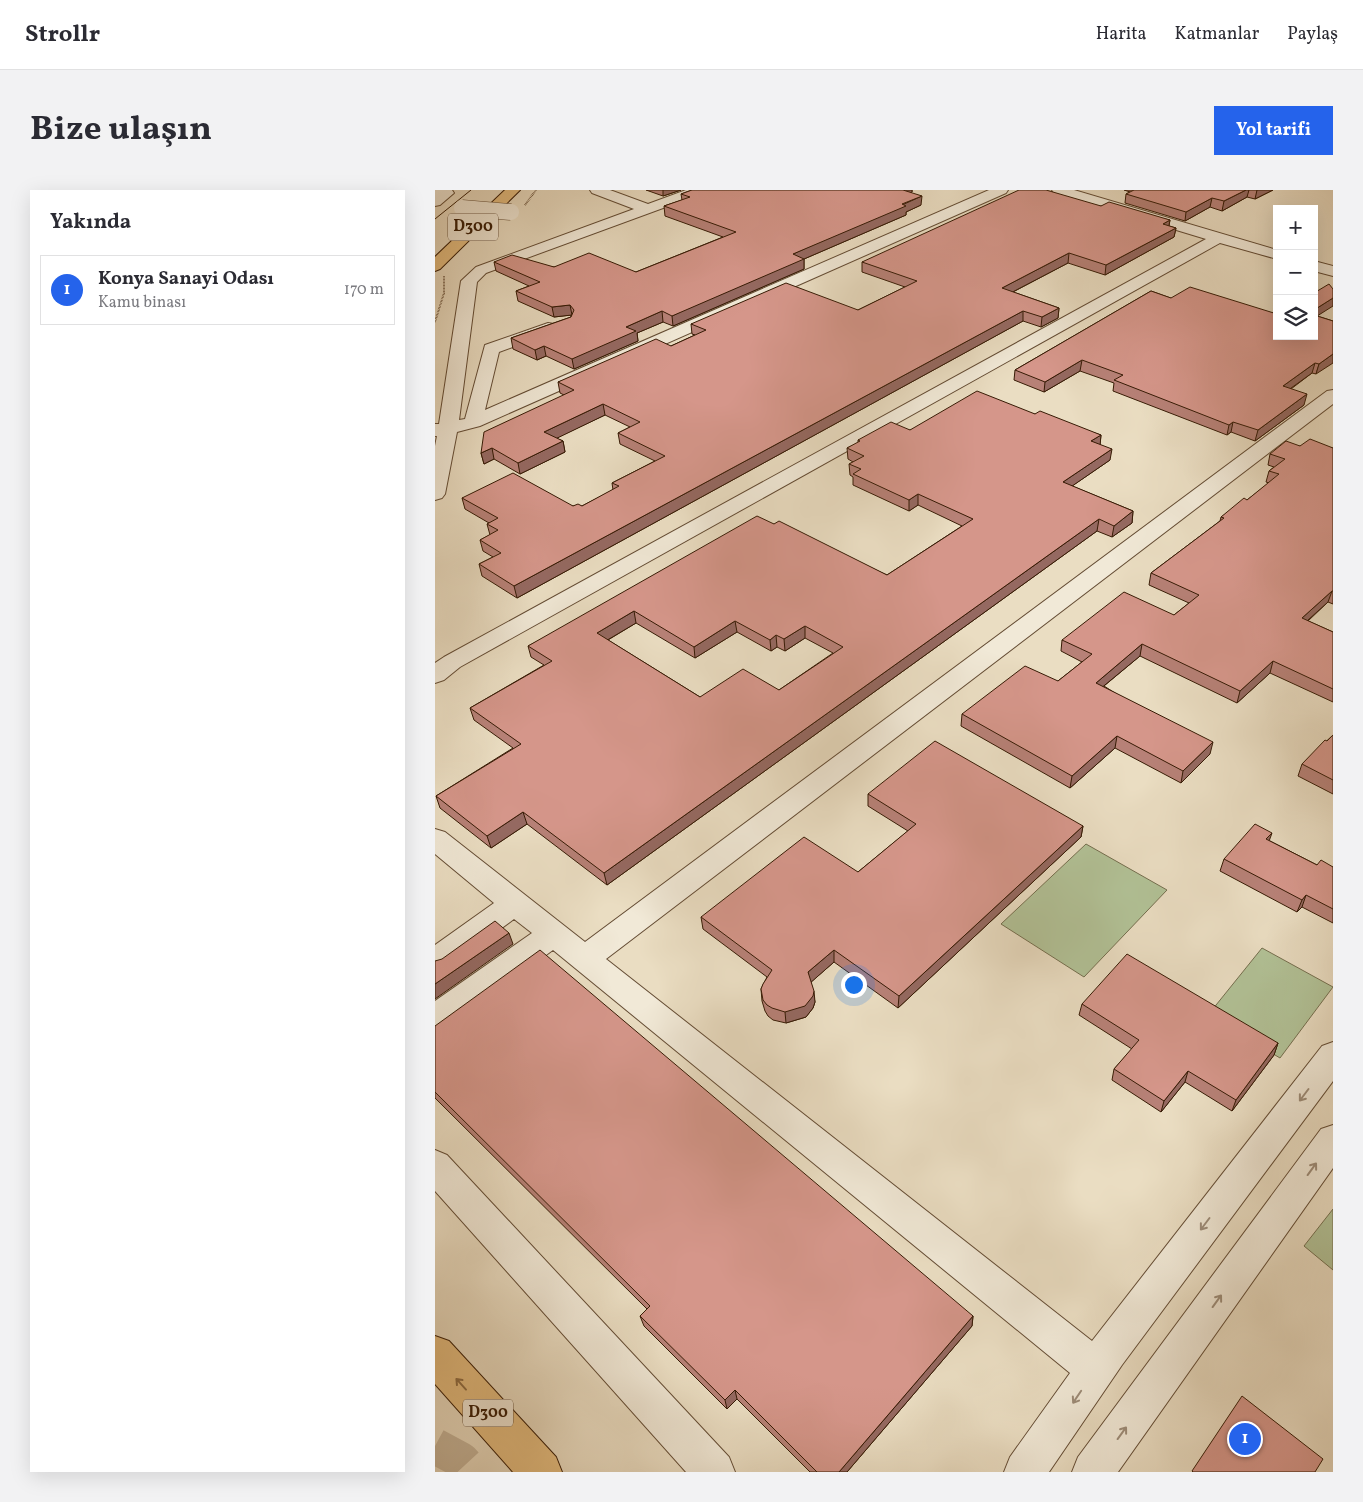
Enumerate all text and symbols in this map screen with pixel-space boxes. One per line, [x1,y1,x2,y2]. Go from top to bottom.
text: Strollr [25,18,100,52]
text: Harita [1096,22,1147,47]
text: Katmanlar [1175,22,1259,47]
text: Paylaş [1287,22,1338,47]
text: Bize ulaşın [30,106,212,154]
button: Yol tarifi [1214,106,1333,155]
map controls [1273,205,1318,340]
button: + [1273,205,1318,250]
text: Yakında [50,208,131,237]
road number: D300 [448,214,498,241]
button: − [1273,250,1318,295]
text: Konya Sanayi Odası [98,266,274,292]
text: 1 [64,279,70,301]
text: 170 m [344,279,384,301]
text: Kamu binası [98,292,186,314]
button: layers [1273,295,1318,340]
your location [841,972,867,998]
one-way arrow [1298,1088,1309,1101]
one-way arrow [1307,1162,1317,1176]
one-way arrow [1200,1217,1211,1230]
one-way arrow [1212,1294,1222,1308]
one-way arrow [455,1377,467,1390]
one-way arrow [1072,1389,1082,1403]
road number: D300 [463,1400,513,1426]
pin: 1 [1229,1420,1261,1458]
one-way arrow [1117,1426,1127,1440]

